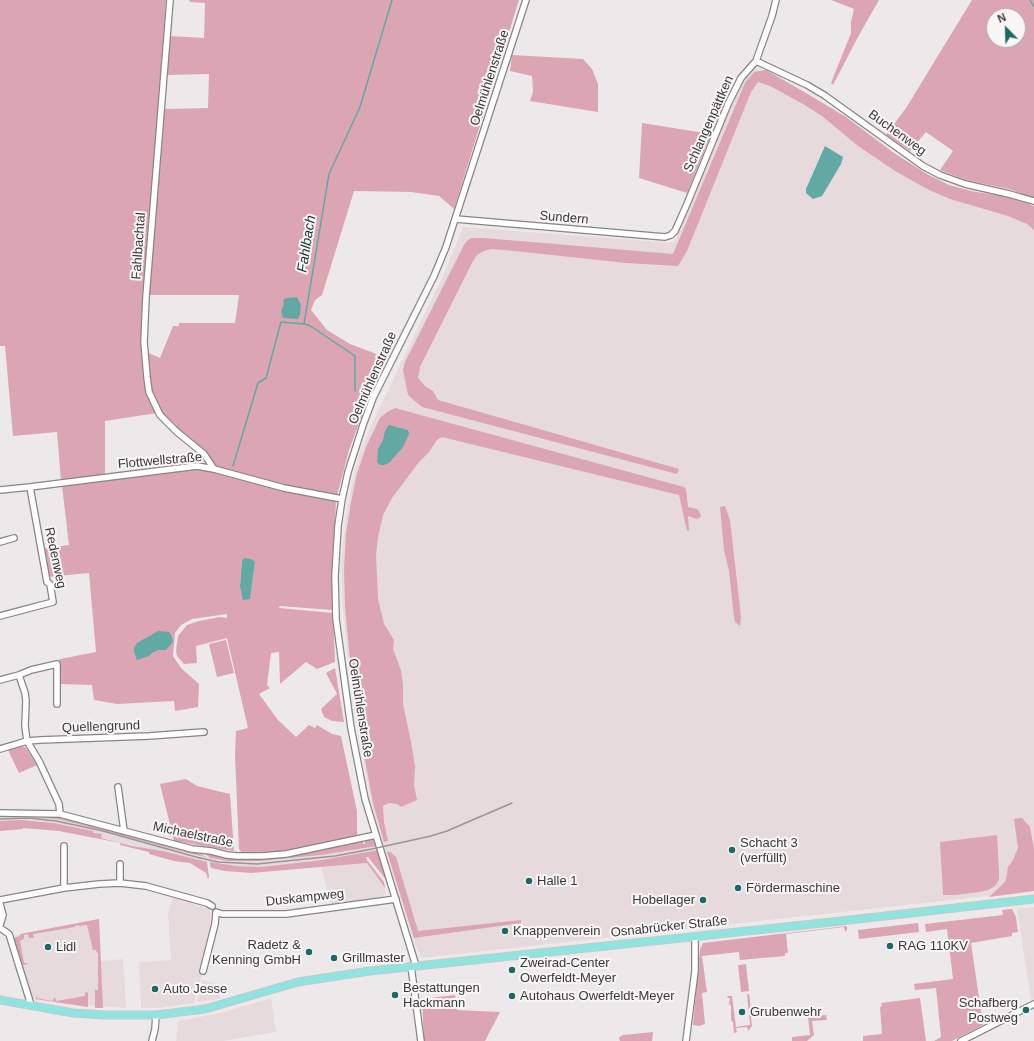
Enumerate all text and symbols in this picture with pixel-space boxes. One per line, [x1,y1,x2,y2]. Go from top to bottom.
north arrow [986,8,1026,48]
text: N [996,11,1008,25]
street label: Oelmühlenstraße [467,28,513,128]
street label: Schlangenpättken [681,73,737,175]
street label: Buchenweg [865,107,929,159]
street label: Sundern [539,208,589,228]
street label: Fahlbachtal [129,212,149,280]
water label: Fahlbach [294,214,320,274]
street label: Oelmühlenstraße [346,329,400,427]
street label: Flottwellstraße [117,450,203,472]
street label: Redenweg [41,526,69,590]
street label: Oelmühlenstraße [344,658,376,758]
street label: Quellengrund [62,718,140,736]
street label: Michaelstraße [151,819,235,851]
place label: Schacht 3 (verfüllt) [740,835,798,866]
marker: Schacht 3 (verfüllt) [727,845,737,855]
place label: Halle 1 [537,873,577,889]
marker: Halle 1 [524,876,534,886]
place label: Fördermaschine [746,880,840,896]
marker: Fördermaschine [733,883,743,893]
street label: Duskampweg [265,886,345,910]
place label: Hobellager [632,892,695,908]
marker: Hobellager [698,895,708,905]
street label: Osnabrücker Straße [610,913,728,941]
place label: Knappenverein [513,923,600,939]
marker: Knappenverein [500,926,510,936]
place label: Radetz & Kenning GmbH [212,937,301,968]
place label: RAG 110KV [898,938,968,954]
place label: Lidl [56,939,76,955]
marker: RAG 110KV [885,941,895,951]
marker: Lidl [43,942,53,952]
marker: Radetz & Kenning GmbH [304,947,314,957]
place label: Grillmaster [342,950,405,966]
marker: Grillmaster [329,953,339,963]
place label: Zweirad-Center Owerfeldt-Meyer [520,955,616,986]
marker: Zweirad-Center Owerfeldt-Meyer [507,965,517,975]
place label: Bestattungen Hackmann [403,980,480,1011]
place label: Auto Jesse [163,981,227,997]
marker: Auto Jesse [150,984,160,994]
place label: Autohaus Owerfeldt-Meyer [520,988,675,1004]
marker: Bestattungen Hackmann [390,990,400,1000]
marker: Autohaus Owerfeldt-Meyer [507,991,517,1001]
place label: Schafberg Postweg [959,995,1018,1026]
place label: Grubenwehr [750,1004,822,1020]
marker: Schafberg Postweg [1021,1005,1031,1015]
marker: Grubenwehr [737,1007,747,1017]

